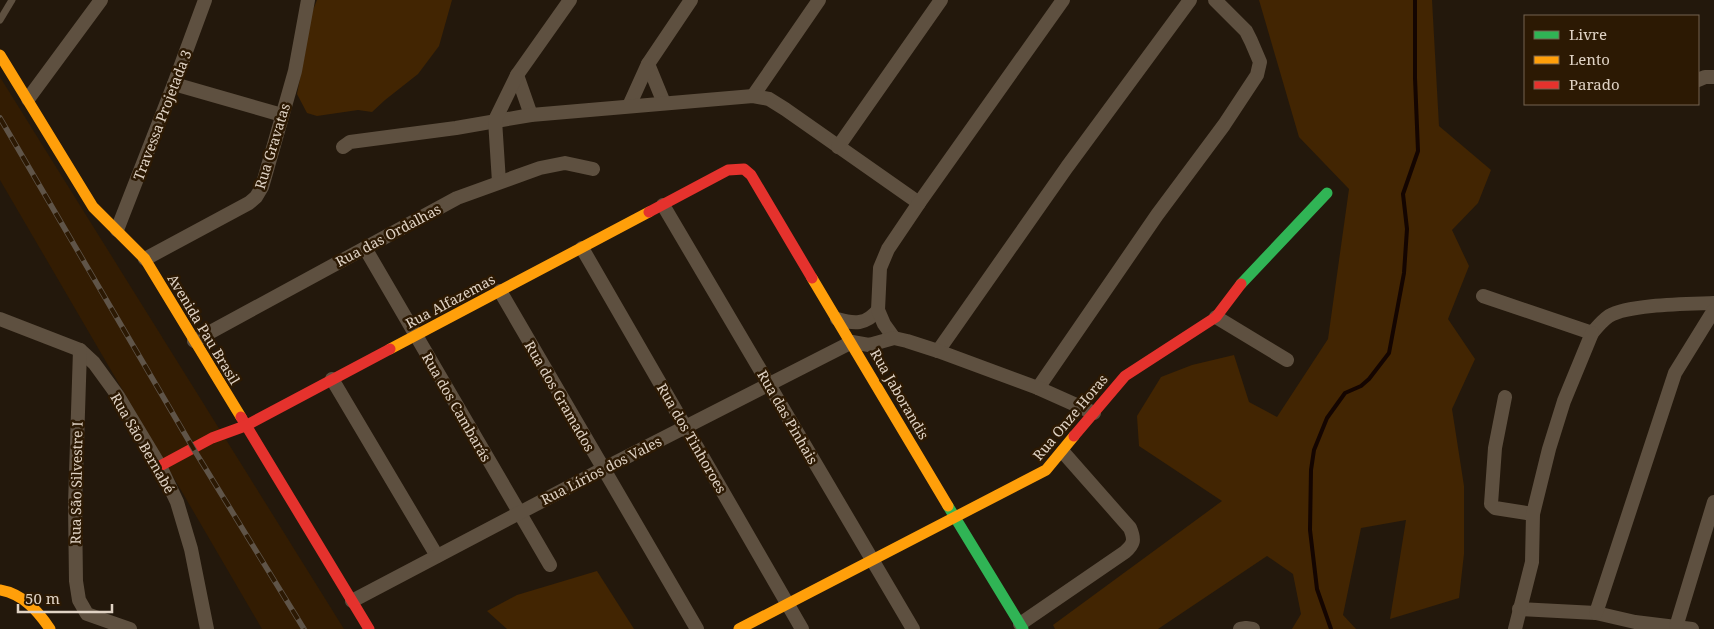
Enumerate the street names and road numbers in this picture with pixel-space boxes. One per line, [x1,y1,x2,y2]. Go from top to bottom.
street label: Travessa Projetada 3 [128,47,196,183]
street label: Rua Gravatas [250,101,294,191]
street label: Rua das Ordalhas [332,199,444,271]
street label: Rua Alfazemas [402,269,498,333]
street label: Avenida Pau Brasil [164,270,245,388]
street label: Rua dos Gramados [521,337,599,455]
street label: Rua Jaborandis [866,345,934,443]
street label: Rua dos Cambarás [418,349,496,465]
street label: Rua das Pinhais [753,367,823,467]
street label: Rua Onze Horas [1028,370,1112,464]
street label: Rua dos Tinhoroes [653,380,731,496]
street label: Rua São Bernabé [107,389,179,497]
street label: Rua São Silvestre I [65,421,87,545]
street label: Rua Lírios dos Vales [537,431,665,509]

